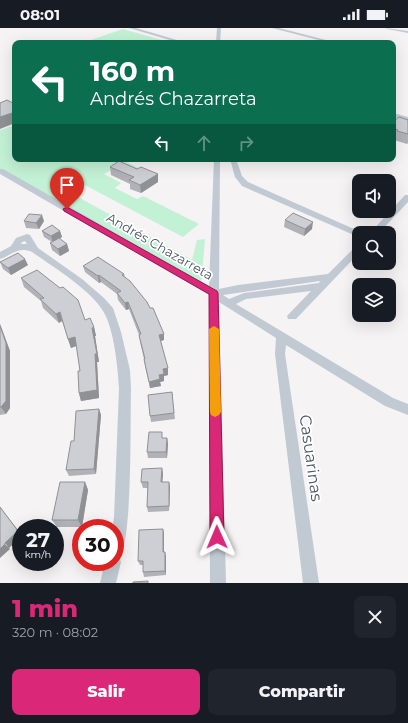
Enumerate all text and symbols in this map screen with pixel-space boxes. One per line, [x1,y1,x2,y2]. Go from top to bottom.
text: 08:01 [20,5,60,24]
text: 160 m [90,54,175,88]
icon: left [24,56,76,108]
text: Andrés Chazarreta [90,88,257,110]
icon: left [151,132,173,154]
icon: ahead [193,132,215,154]
icon: right [235,132,257,154]
pin [50,168,84,209]
icon: arrive [56,174,78,196]
map controls [352,174,396,322]
button: sound [352,174,396,218]
street label: Andrés Chazarreta [104,209,216,283]
button: search [352,226,396,270]
button: layers [352,278,396,322]
street label: Casuarinas [296,413,327,503]
position arrow [196,516,238,558]
speed limit sign: 30 [72,519,124,571]
text: 27 [26,528,50,552]
text: km/h [25,548,51,561]
text: 1 min [12,594,78,623]
button: close [354,596,396,638]
text: 320 m · 08:02 [12,624,98,640]
button: Salir [12,669,200,715]
button: Compartir [208,669,396,715]

